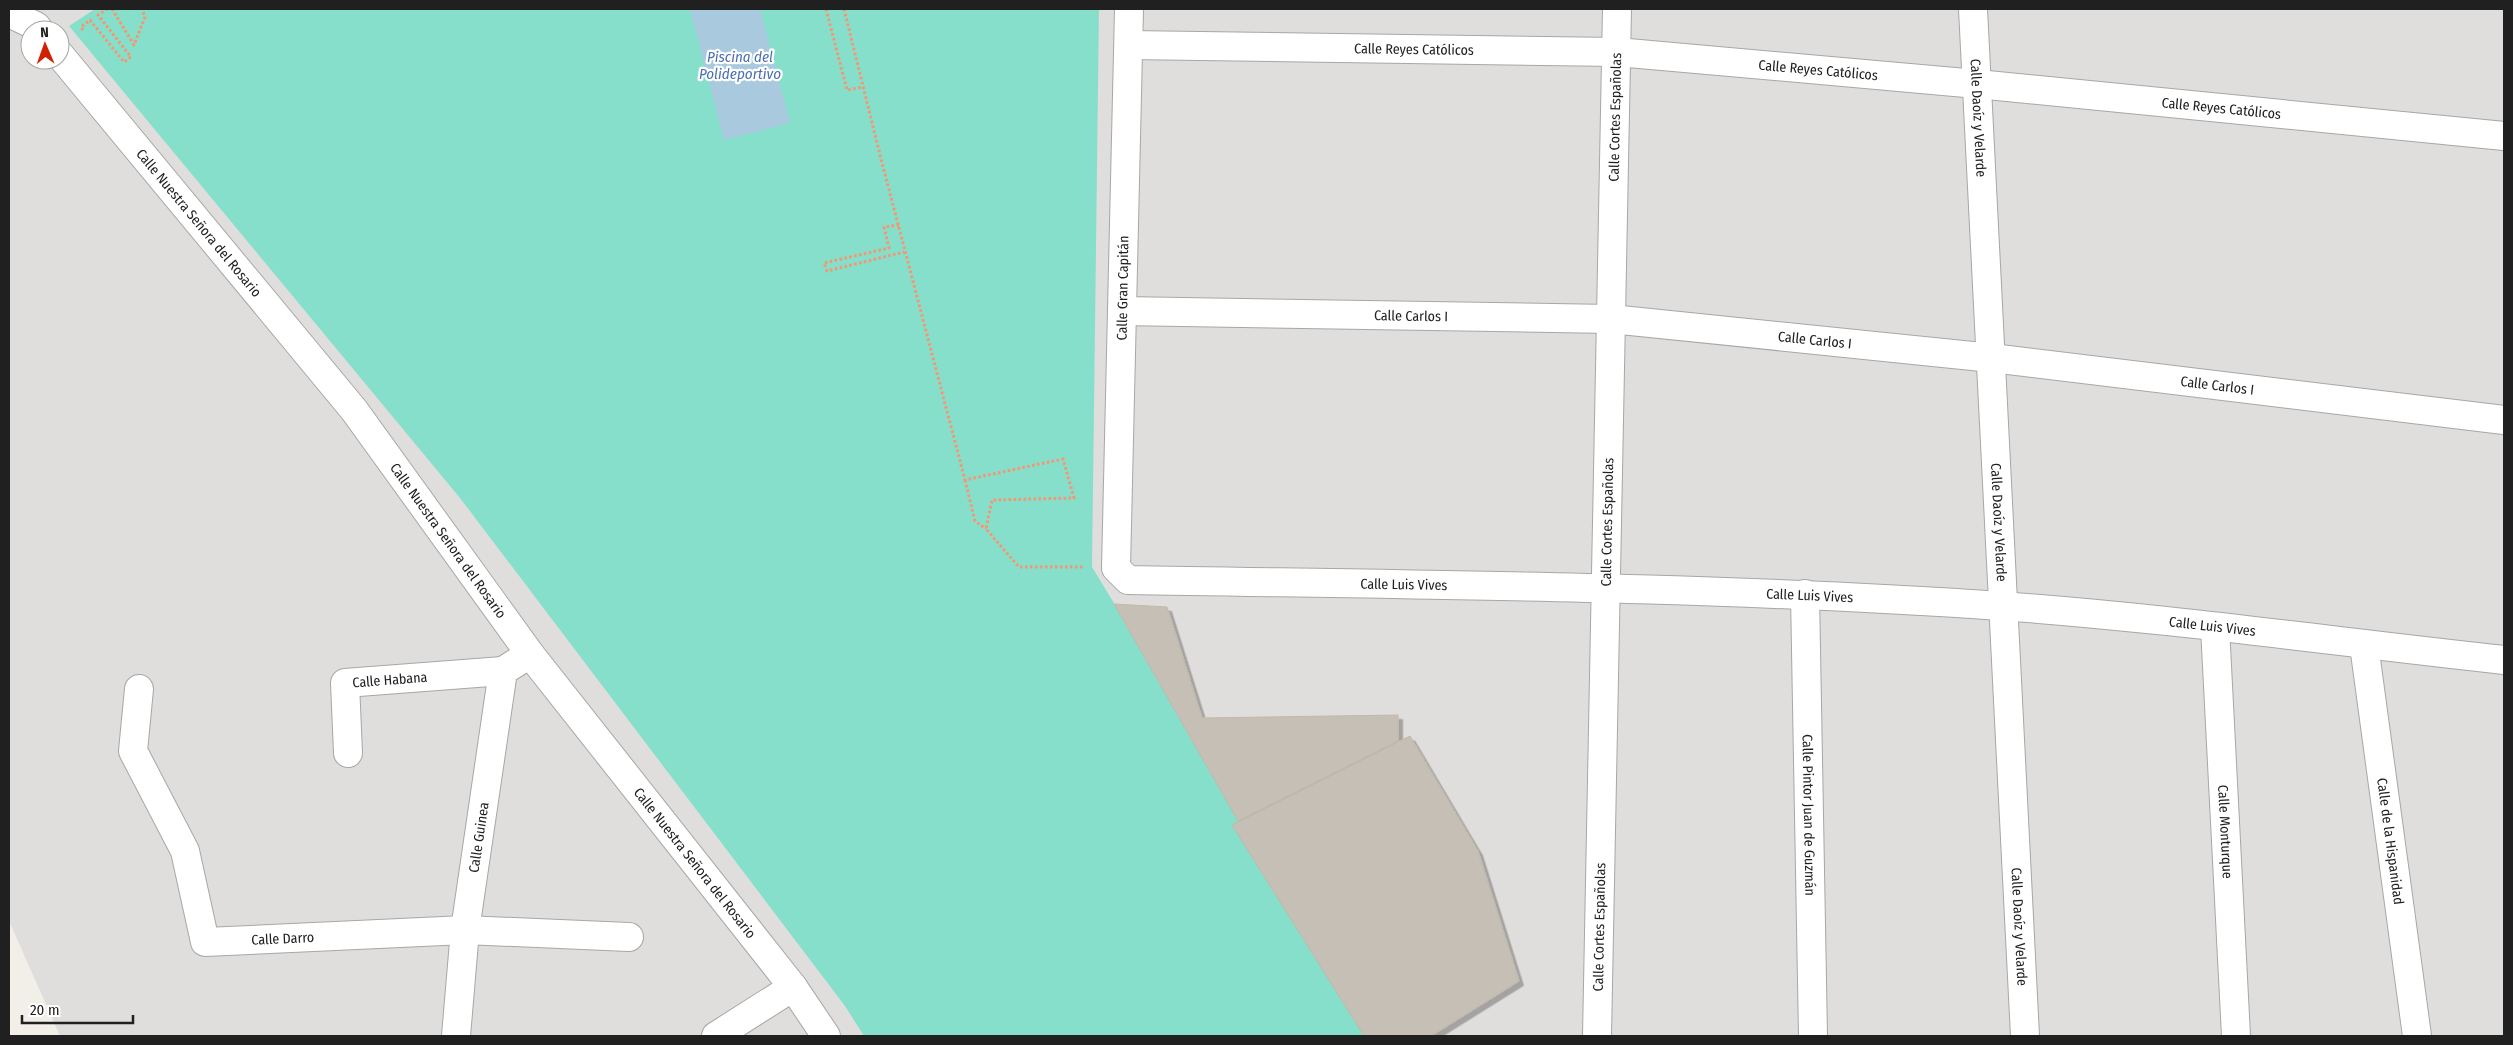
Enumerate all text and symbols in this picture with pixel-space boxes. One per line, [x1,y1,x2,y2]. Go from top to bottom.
north arrow [20,20,70,70]
text: N [40,24,49,41]
street label: Calle Reyes Católicos [1354,40,1474,58]
water label: Piscina del Polideportivo [699,48,781,83]
street label: Calle Cortes Españolas [1605,53,1625,182]
street label: Calle Reyes Católicos [1758,56,1879,84]
street label: Calle Daoíz y Velarde [1967,58,1990,178]
street label: Calle Reyes Católicos [2161,94,2282,122]
street label: Calle Nuestra Señora del Rosario [133,145,265,300]
street label: Calle Gran Capitán [1114,235,1132,341]
street label: Calle Carlos I [1374,307,1448,325]
street label: Calle Carlos I [1777,328,1853,352]
street label: Calle Carlos I [2180,372,2255,398]
street label: Calle Cortes Españolas [1597,458,1617,587]
street label: Calle Nuestra Señora del Rosario [387,460,510,622]
street label: Calle Daoíz y Velarde [1988,463,2010,582]
street label: Calle Luis Vives [1360,575,1448,594]
street label: Calle Luis Vives [1766,585,1854,606]
street label: Calle Luis Vives [2168,613,2257,640]
street label: Calle Habana [352,668,428,691]
street label: Calle Pintor Juan de Guzmán [1799,734,1819,896]
street label: Calle de la Hispanidad [2374,777,2408,906]
street label: Calle Nuestra Señora del Rosario [630,784,760,942]
street label: Calle Monturque [2215,784,2236,879]
street label: Calle Guinea [465,801,492,874]
street label: Calle Cortes Españolas [1589,862,1609,992]
street label: Calle Daoíz y Velarde [2008,867,2031,987]
street label: Calle Darro [251,928,315,948]
scale bar [22,992,134,1024]
text: 20 m [30,1001,60,1019]

